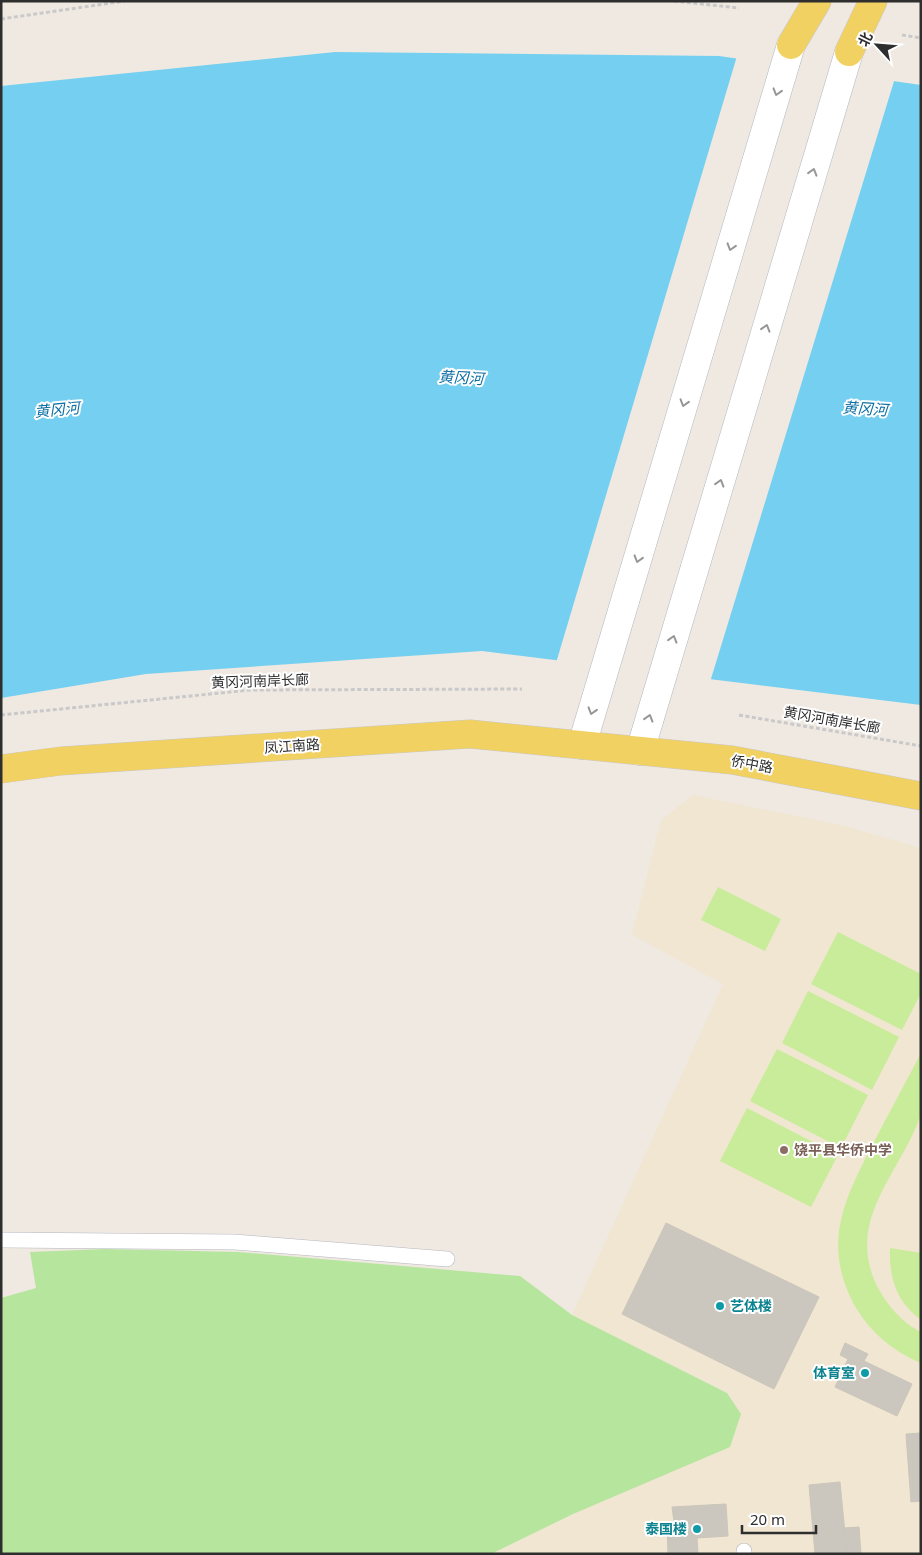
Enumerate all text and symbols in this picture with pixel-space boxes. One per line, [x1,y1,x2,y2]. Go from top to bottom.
north arrow [852,20,902,70]
text: 北 [853,29,876,50]
one-way arrow [773,87,783,95]
one-way arrow [807,168,817,177]
one-way arrow [726,243,736,251]
one-way arrow [761,324,771,332]
water label: 黄冈河 [438,366,487,388]
water label: 黄冈河 [842,396,891,420]
water label: 黄冈河 [34,397,83,421]
one-way arrow [680,398,690,407]
one-way arrow [714,480,724,488]
one-way arrow [633,554,643,562]
one-way arrow [667,635,677,644]
street label: 黄冈河南岸长廊 [211,669,309,692]
street label: 黄冈河南岸长廊 [782,702,882,737]
one-way arrow [588,706,598,715]
one-way arrow [644,715,654,723]
street label: 凤江南路 [263,734,321,757]
street label: 侨中路 [730,751,774,777]
place label: 饶平县华侨中学 [794,1140,892,1159]
marker: 饶平县华侨中学 [778,1144,790,1156]
place label: 艺体楼 [730,1296,772,1315]
marker: 艺体楼 [714,1300,726,1312]
place label: 体育室 [813,1363,855,1382]
marker: 体育室 [859,1367,871,1379]
scale bar [742,1502,816,1534]
text: 20 m [750,1509,785,1529]
place label: 泰国楼 [645,1519,687,1538]
marker: 泰国楼 [691,1523,703,1535]

